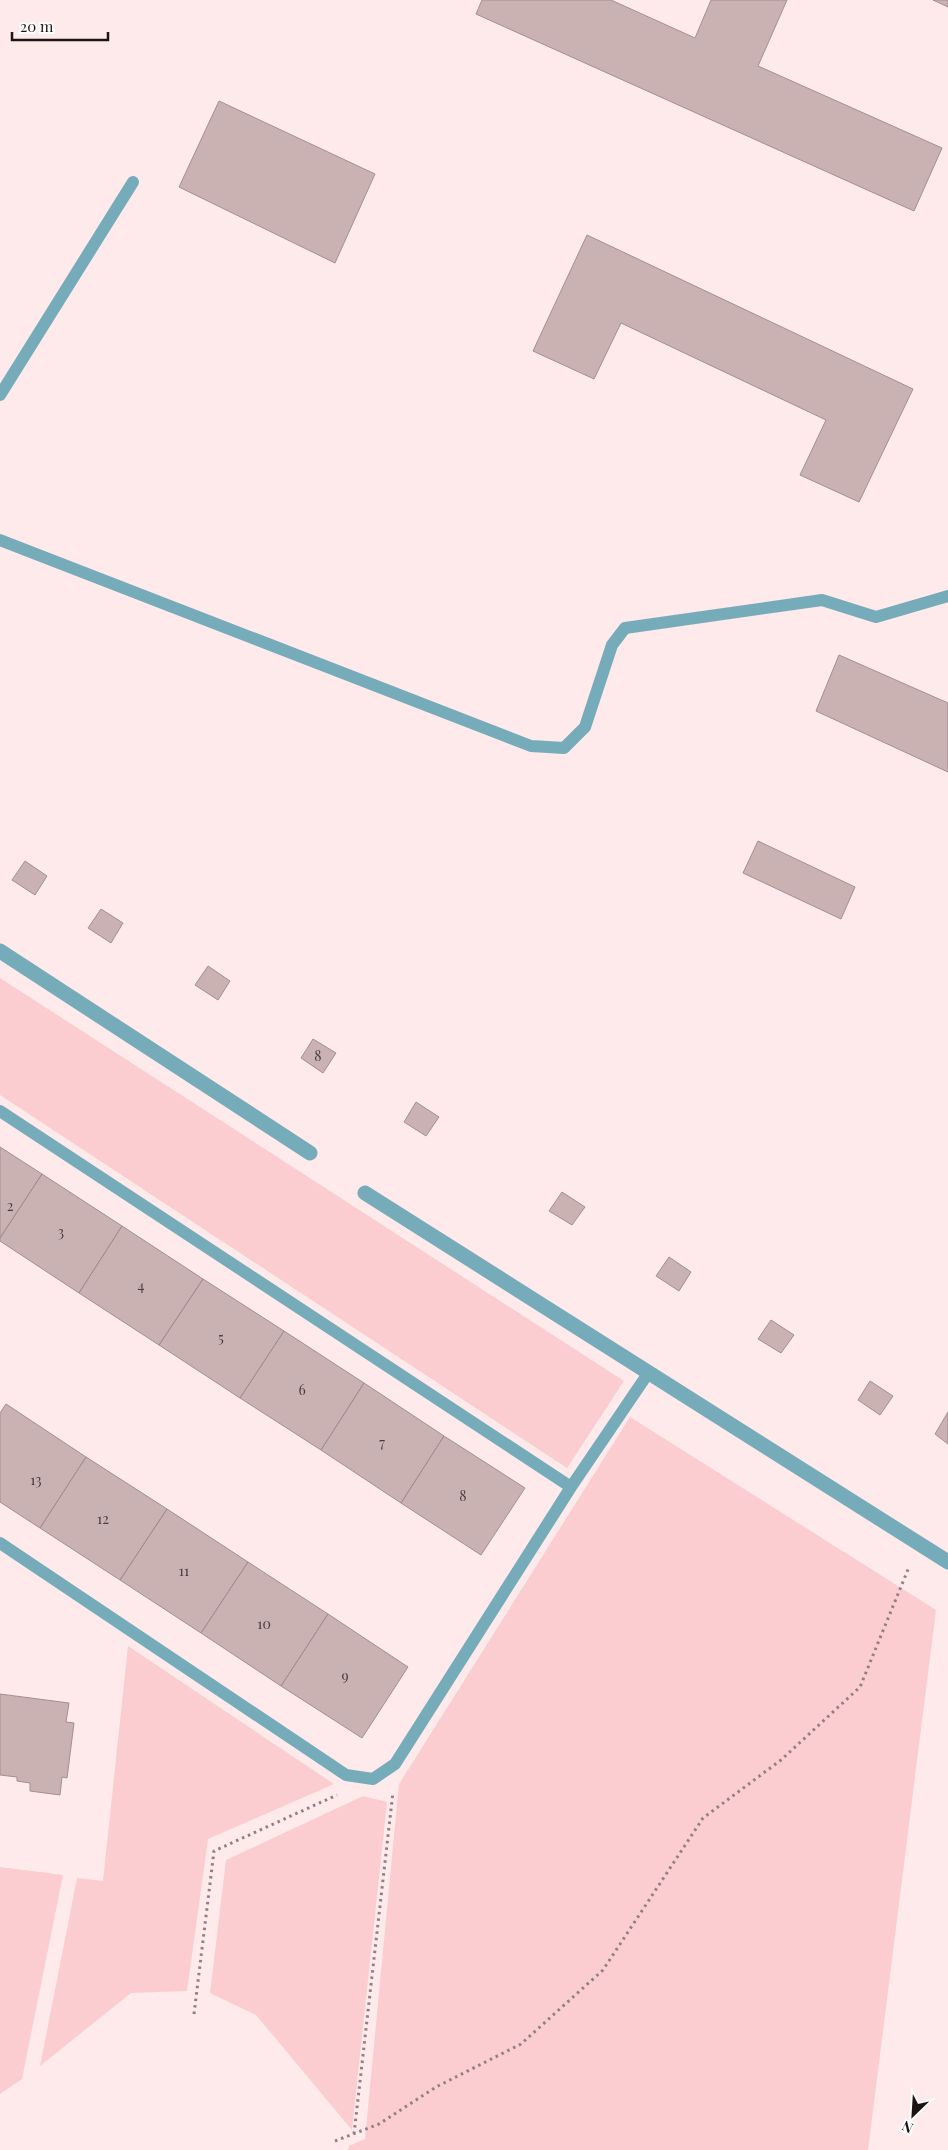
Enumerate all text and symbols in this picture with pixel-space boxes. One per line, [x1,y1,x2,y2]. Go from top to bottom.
scale bar [12,10,109,42]
text: 20 m [20,16,54,36]
house number: 8 [314,1046,322,1065]
house number: 2 [7,1196,14,1215]
house number: 3 [58,1222,64,1241]
house number: 4 [138,1276,145,1295]
house number: 5 [218,1328,224,1347]
house number: 6 [298,1380,306,1399]
house number: 7 [379,1433,385,1452]
house number: 13 [30,1470,42,1489]
house number: 8 [459,1486,467,1505]
house number: 12 [97,1509,109,1528]
house number: 11 [179,1561,189,1580]
house number: 10 [257,1614,271,1633]
house number: 9 [341,1666,349,1685]
north arrow [888,2090,938,2140]
text: N [899,2116,916,2138]

